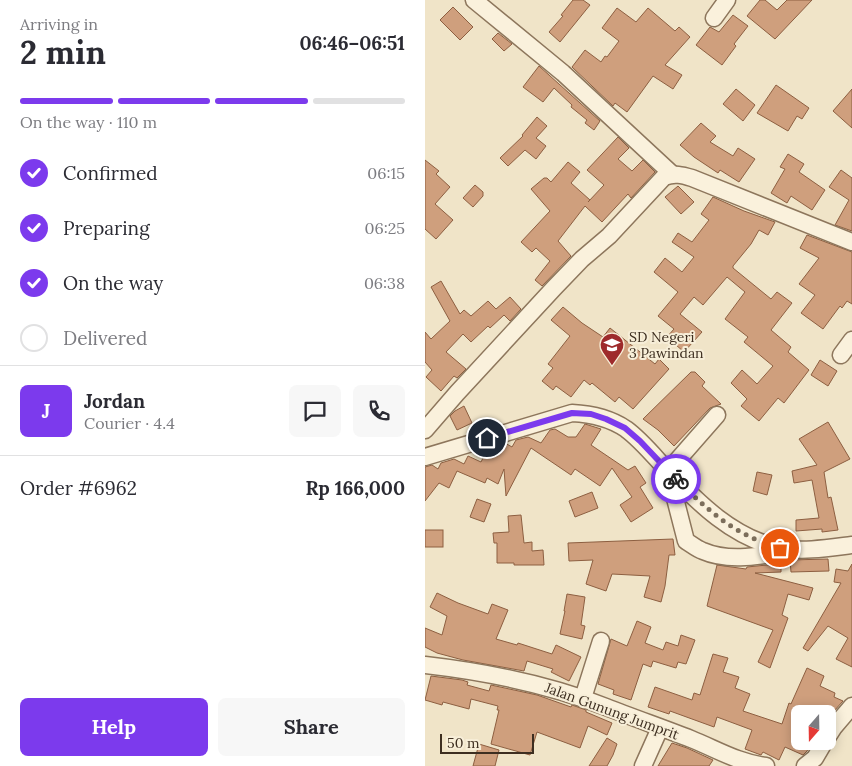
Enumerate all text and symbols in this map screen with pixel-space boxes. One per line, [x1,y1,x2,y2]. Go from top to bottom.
text: Arriving in [20,14,98,34]
text: 06:46–06:51 [299,31,405,55]
text: 2 min [20,32,106,73]
text: On the way · 110 m [20,112,157,132]
icon: check [20,159,48,187]
text: Confirmed [63,161,158,185]
text: 06:15 [367,163,405,183]
icon: check [20,214,48,242]
text: Preparing [63,216,150,240]
text: 06:25 [365,218,405,238]
icon: check [20,269,48,297]
text: On the way [63,271,163,295]
text: 06:38 [364,273,405,293]
text: Delivered [63,326,147,350]
place label: SD Negeri 3 Pawindan [629,328,704,362]
school or university icon: SD Negeri 3 Pawindan [599,332,625,366]
button: chat [289,385,341,437]
button: phone [353,385,405,437]
text: Jordan [84,389,145,413]
text: J [42,399,50,423]
text: Courier · 4.4 [84,413,175,433]
pin [466,417,508,459]
icon: home [473,424,501,452]
courier [651,454,701,504]
icon: bike [662,465,690,493]
text: Order #6962 [20,476,137,500]
text: Rp 166,000 [305,476,405,500]
pin [759,527,801,569]
icon: bag [766,534,794,562]
street label: Jalan Gunung Jumprit [542,678,682,744]
button: Help [20,698,208,756]
button: Share [218,698,405,756]
north arrow [791,705,836,750]
map controls [791,705,836,750]
scale bar [440,731,534,754]
text: 50 m [447,734,480,752]

